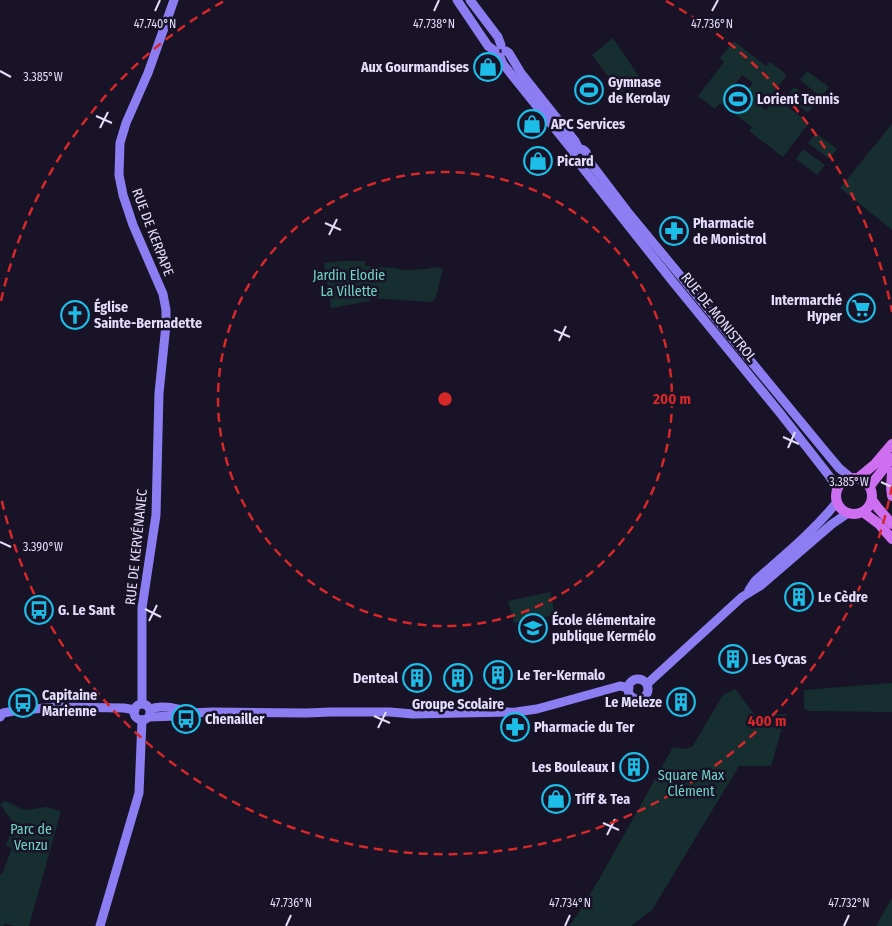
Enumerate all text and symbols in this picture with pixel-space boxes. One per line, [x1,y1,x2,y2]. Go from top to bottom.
text: 47.740°N [134,17,176,31]
text: 47.738°N [413,17,455,31]
text: 47.736°N [691,17,733,31]
shop icon: Aux Gourmandises [473,52,503,82]
place label: Aux Gourmandises [360,59,469,76]
text: 3.385°W [23,70,63,84]
place label: Gymnase de Kerolay [608,74,670,107]
sports icon: Gymnase de Kerolay [574,75,604,105]
sports icon: Lorient Tennis [723,84,753,114]
place label: Lorient Tennis [757,91,839,108]
shop icon: APC Services [517,109,547,139]
place label: APC Services [550,116,625,133]
shop icon: Picard [523,146,553,176]
place label: Picard [557,153,594,170]
street label: RUE DE KERPAPE [128,186,177,279]
place label: Pharmacie de Monistrol [693,215,766,248]
pharmacy icon: Pharmacie de Monistrol [659,216,689,246]
park label: Jardin Elodie La Villette [313,267,385,300]
street label: RUE DE MONISTROL [677,269,760,365]
place label: Intermarché Hyper [771,292,843,325]
supermarket icon: Intermarché Hyper [846,293,876,323]
place label: Église Sainte-Bernadette [94,298,202,332]
church icon: Église Sainte-Bernadette [60,300,90,330]
centre of rings [436,390,454,408]
text: 200 m [652,390,691,408]
text: 3.385°W [829,475,869,489]
street label: RUE DE KERVÉNANEC [121,488,151,606]
text: 3.390°W [23,540,63,554]
building icon: Le Cèdre [784,582,814,612]
place label: Le Cèdre [818,589,868,606]
bus stop icon: G. Le Sant [24,595,54,625]
place label: G. Le Sant [58,602,116,619]
place label: École élémentaire publique Kermélo [552,611,656,645]
school or university icon: École élémentaire publique Kermélo [518,613,548,643]
building icon: Les Cycas [718,644,748,674]
place label: Les Cycas [752,651,807,668]
building icon: Le Ter-Kermalo [483,660,513,690]
building icon: Denteal [402,663,432,693]
building icon: Groupe Scolaire [443,663,473,693]
place label: Le Ter-Kermalo [517,667,606,684]
place label: Denteal [353,670,398,687]
place label: Capitaine Marienne [42,687,97,720]
building icon: Le Meleze [666,687,696,717]
bus stop icon: Capitaine Marienne [8,688,38,718]
place label: Le Meleze [605,694,662,711]
place label: Groupe Scolaire [412,696,504,713]
bus stop icon: Chenailler [171,704,201,734]
place label: Chenailler [205,711,265,728]
pharmacy icon: Pharmacie du Ter [500,712,530,742]
text: 400 m [748,712,786,730]
place label: Pharmacie du Ter [534,719,635,736]
building icon: Les Bouleaux I [619,752,649,782]
place label: Les Bouleaux I [532,759,615,776]
park label: Square Max Clément [658,767,725,800]
shop icon: Tiff & Tea [541,784,571,814]
place label: Tiff & Tea [575,791,630,808]
park label: Parc de Venzu [10,821,52,854]
text: 47.736°N [270,896,312,910]
text: 47.734°N [549,896,591,910]
text: 47.732°N [828,896,870,910]

